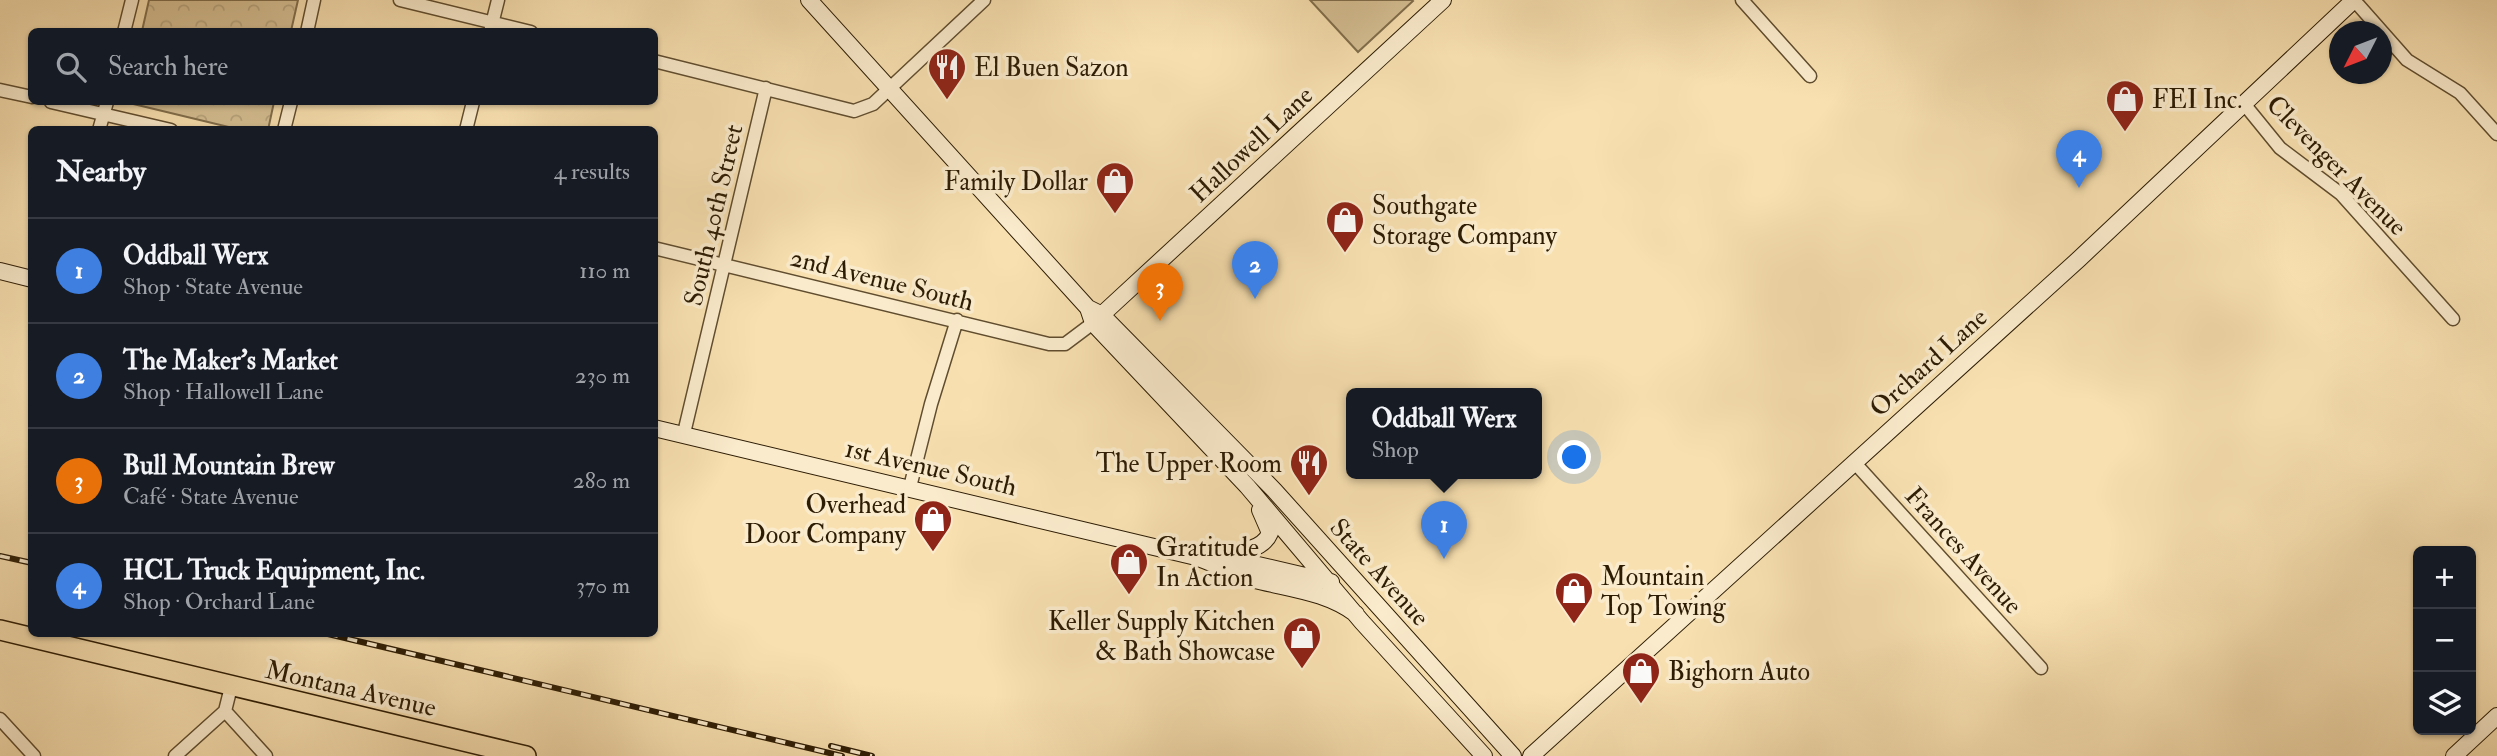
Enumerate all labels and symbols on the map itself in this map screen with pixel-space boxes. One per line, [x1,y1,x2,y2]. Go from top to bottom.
north arrow [2329,21,2392,84]
restaurant icon: El Buen Sazon [926,46,968,101]
place label: El Buen Sazon [974,52,1129,84]
shop icon: FEI Inc. [2104,78,2146,133]
street label: Hallowell Lane [1183,79,1320,210]
place label: FEI Inc. [2152,84,2242,116]
street label: Clevenger Avenue [2259,89,2413,243]
street label: South 40th Street [678,121,750,309]
pin: 4 [2056,130,2102,188]
shop icon: Family Dollar [1094,160,1136,215]
place label: Family Dollar [944,166,1088,198]
place label: Southgate Storage Company [1372,190,1557,253]
shop icon: Southgate Storage Company [1324,199,1366,254]
pin: 2 [1232,241,1278,299]
street label: 2nd Avenue South [787,242,977,318]
pin: 3 [1137,263,1183,321]
street label: Orchard Lane [1863,302,1994,424]
street label: 1st Avenue South [842,433,1020,503]
your location [1557,440,1591,474]
restaurant icon: The Upper Room [1288,442,1330,497]
place label: The Upper Room [1096,448,1282,481]
street label: Frances Avenue [1898,480,2029,621]
place label: Overhead Door Company [745,489,907,552]
shop icon: Overhead Door Company [912,498,954,553]
pin: 1 [1421,501,1467,559]
street label: State Avenue [1323,512,1436,633]
place label: Gratitude In Action [1156,532,1259,594]
shop icon: Gratitude In Action [1108,541,1150,596]
place label: Mountain Top Towing [1601,561,1727,624]
shop icon: Mountain Top Towing [1553,570,1595,625]
place label: Keller Supply Kitchen & Bath Showcase [1048,606,1275,668]
shop icon: Keller Supply Kitchen & Bath Showcase [1281,615,1323,670]
shop icon: Bighorn Auto [1620,650,1662,705]
street label: Montana Avenue [262,654,439,724]
place label: Bighorn Auto [1668,656,1810,688]

